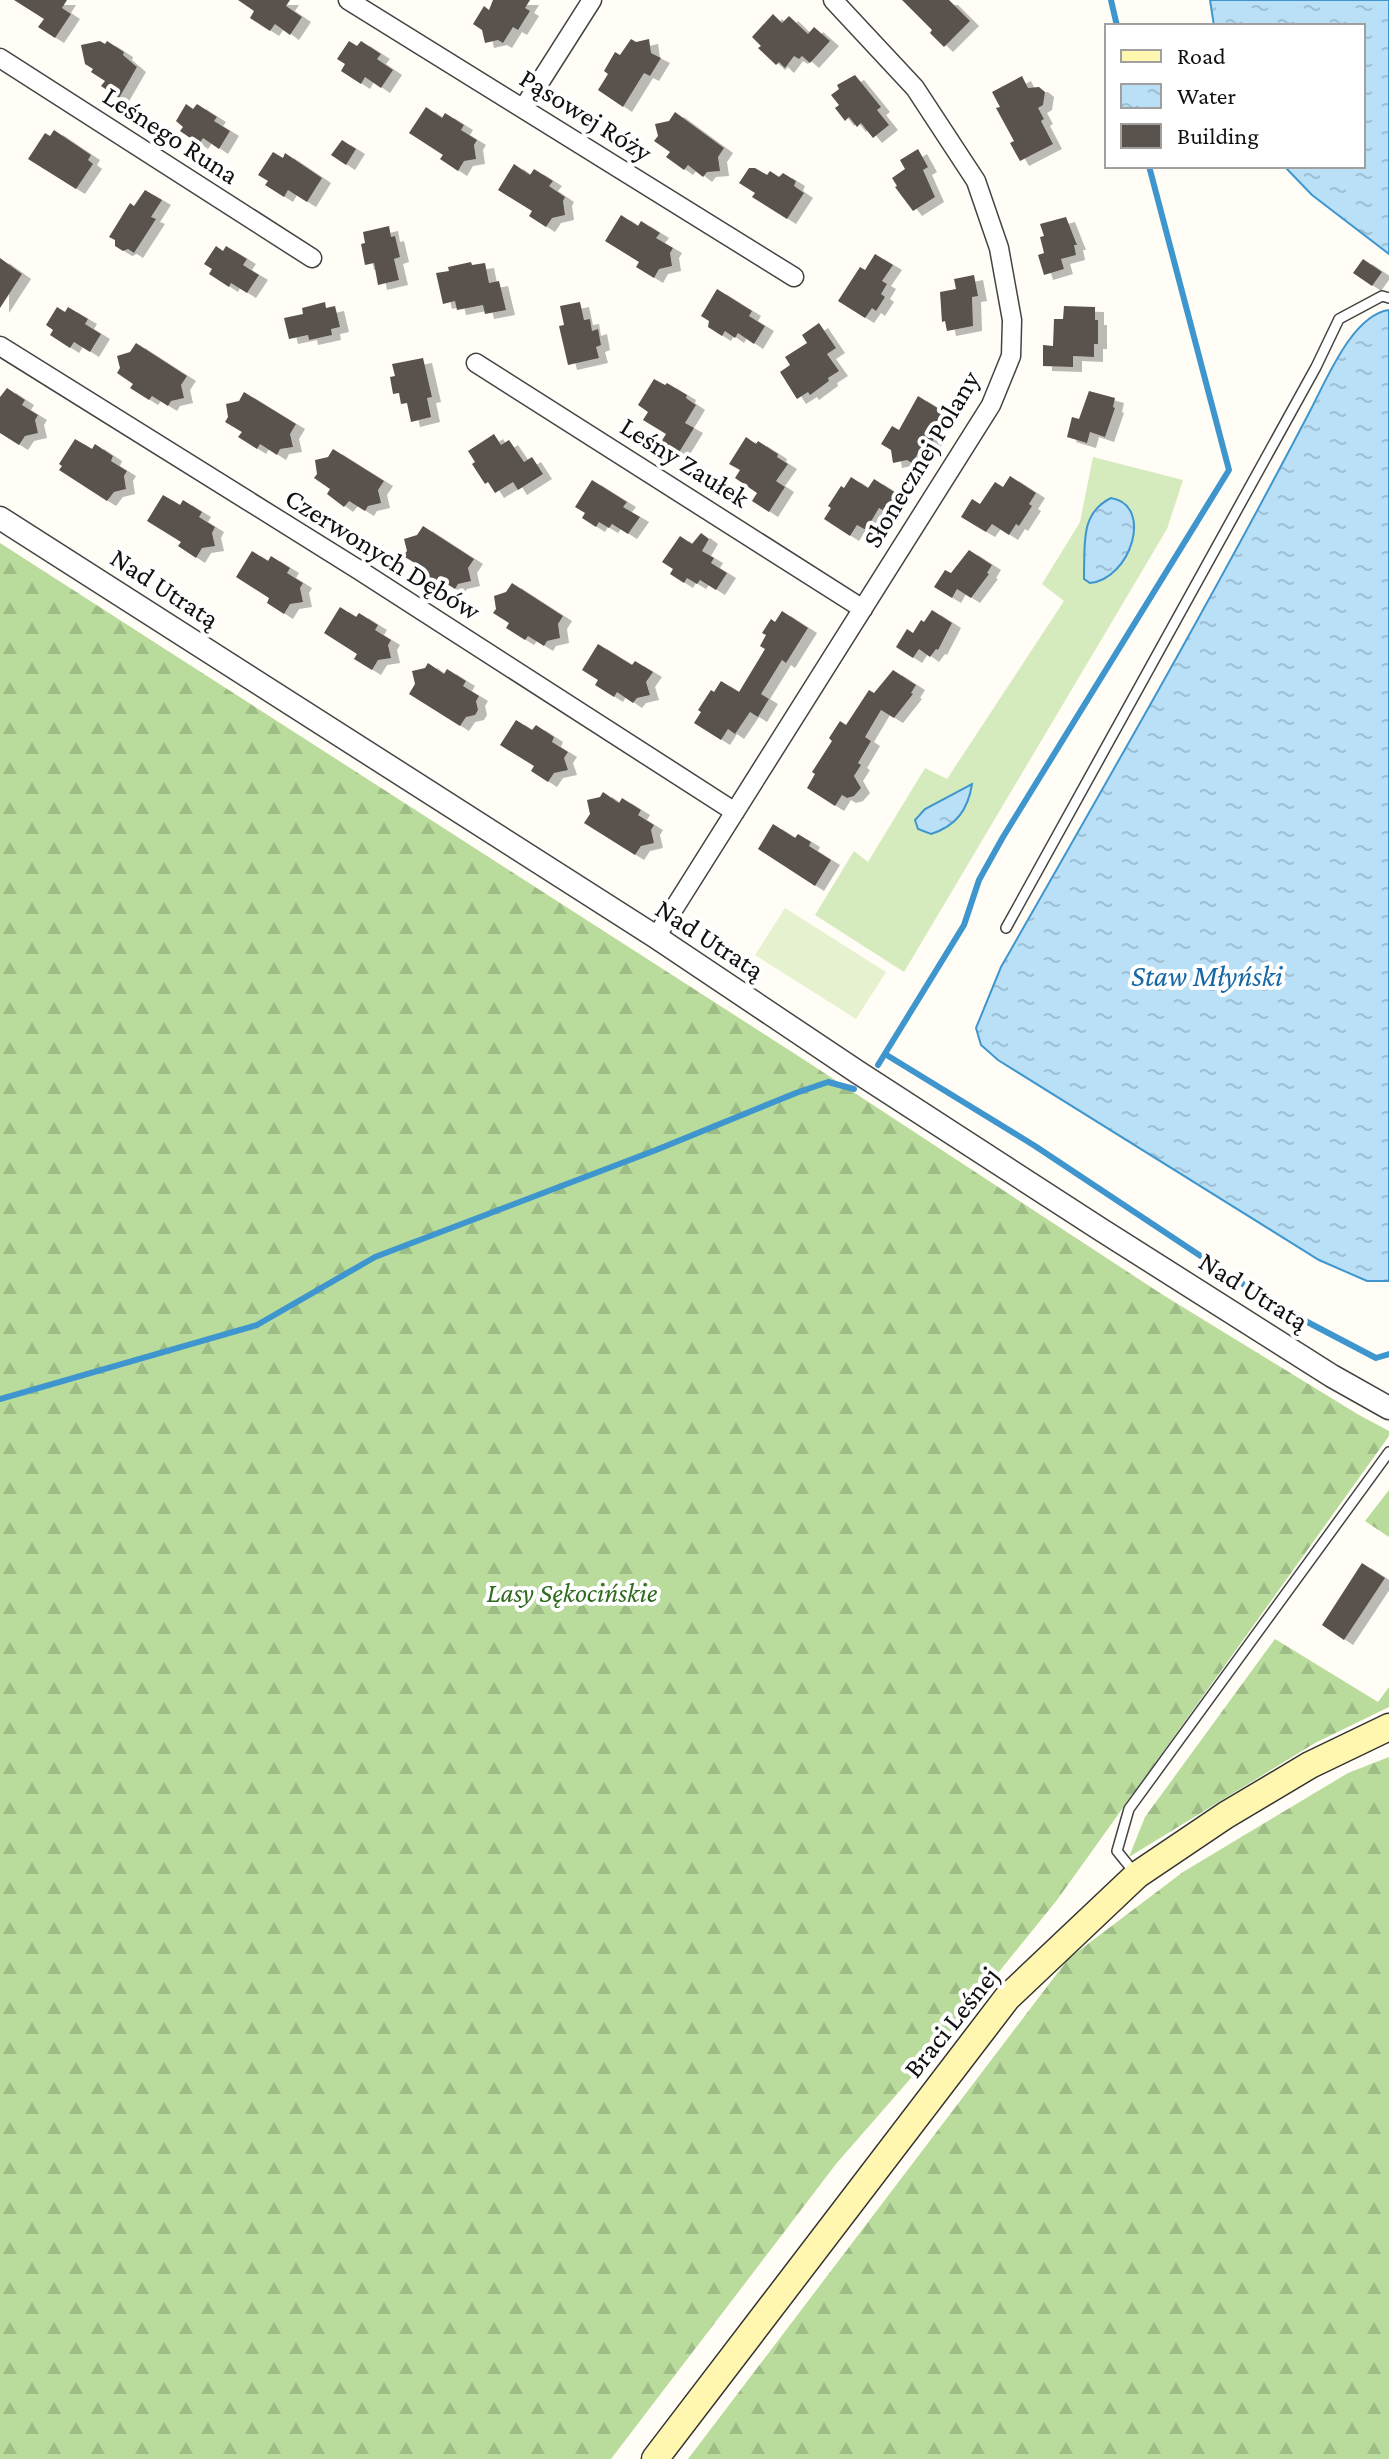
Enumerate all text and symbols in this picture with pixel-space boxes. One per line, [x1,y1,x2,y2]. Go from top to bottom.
legend [1105,24,1365,168]
text: Road [1177,42,1226,69]
street label: Pąsowej Róży [514,62,659,168]
street label: Leśnego Runa [97,80,245,190]
text: Water [1177,82,1236,109]
text: Building [1177,122,1259,149]
street label: Słonecznej Polany [856,364,986,553]
street label: Leśny Zaułek [615,410,756,514]
street label: Czerwonych Dębów [280,482,487,627]
street label: Nad Utratą [105,542,226,635]
street label: Nad Utratą [650,893,771,986]
water label: Staw Młyński [1131,959,1284,993]
street label: Nad Utratą [1194,1245,1315,1337]
park label: Lasy Sękocińskie [487,1577,658,1608]
street label: Braci Leśnej [897,1960,1005,2084]

